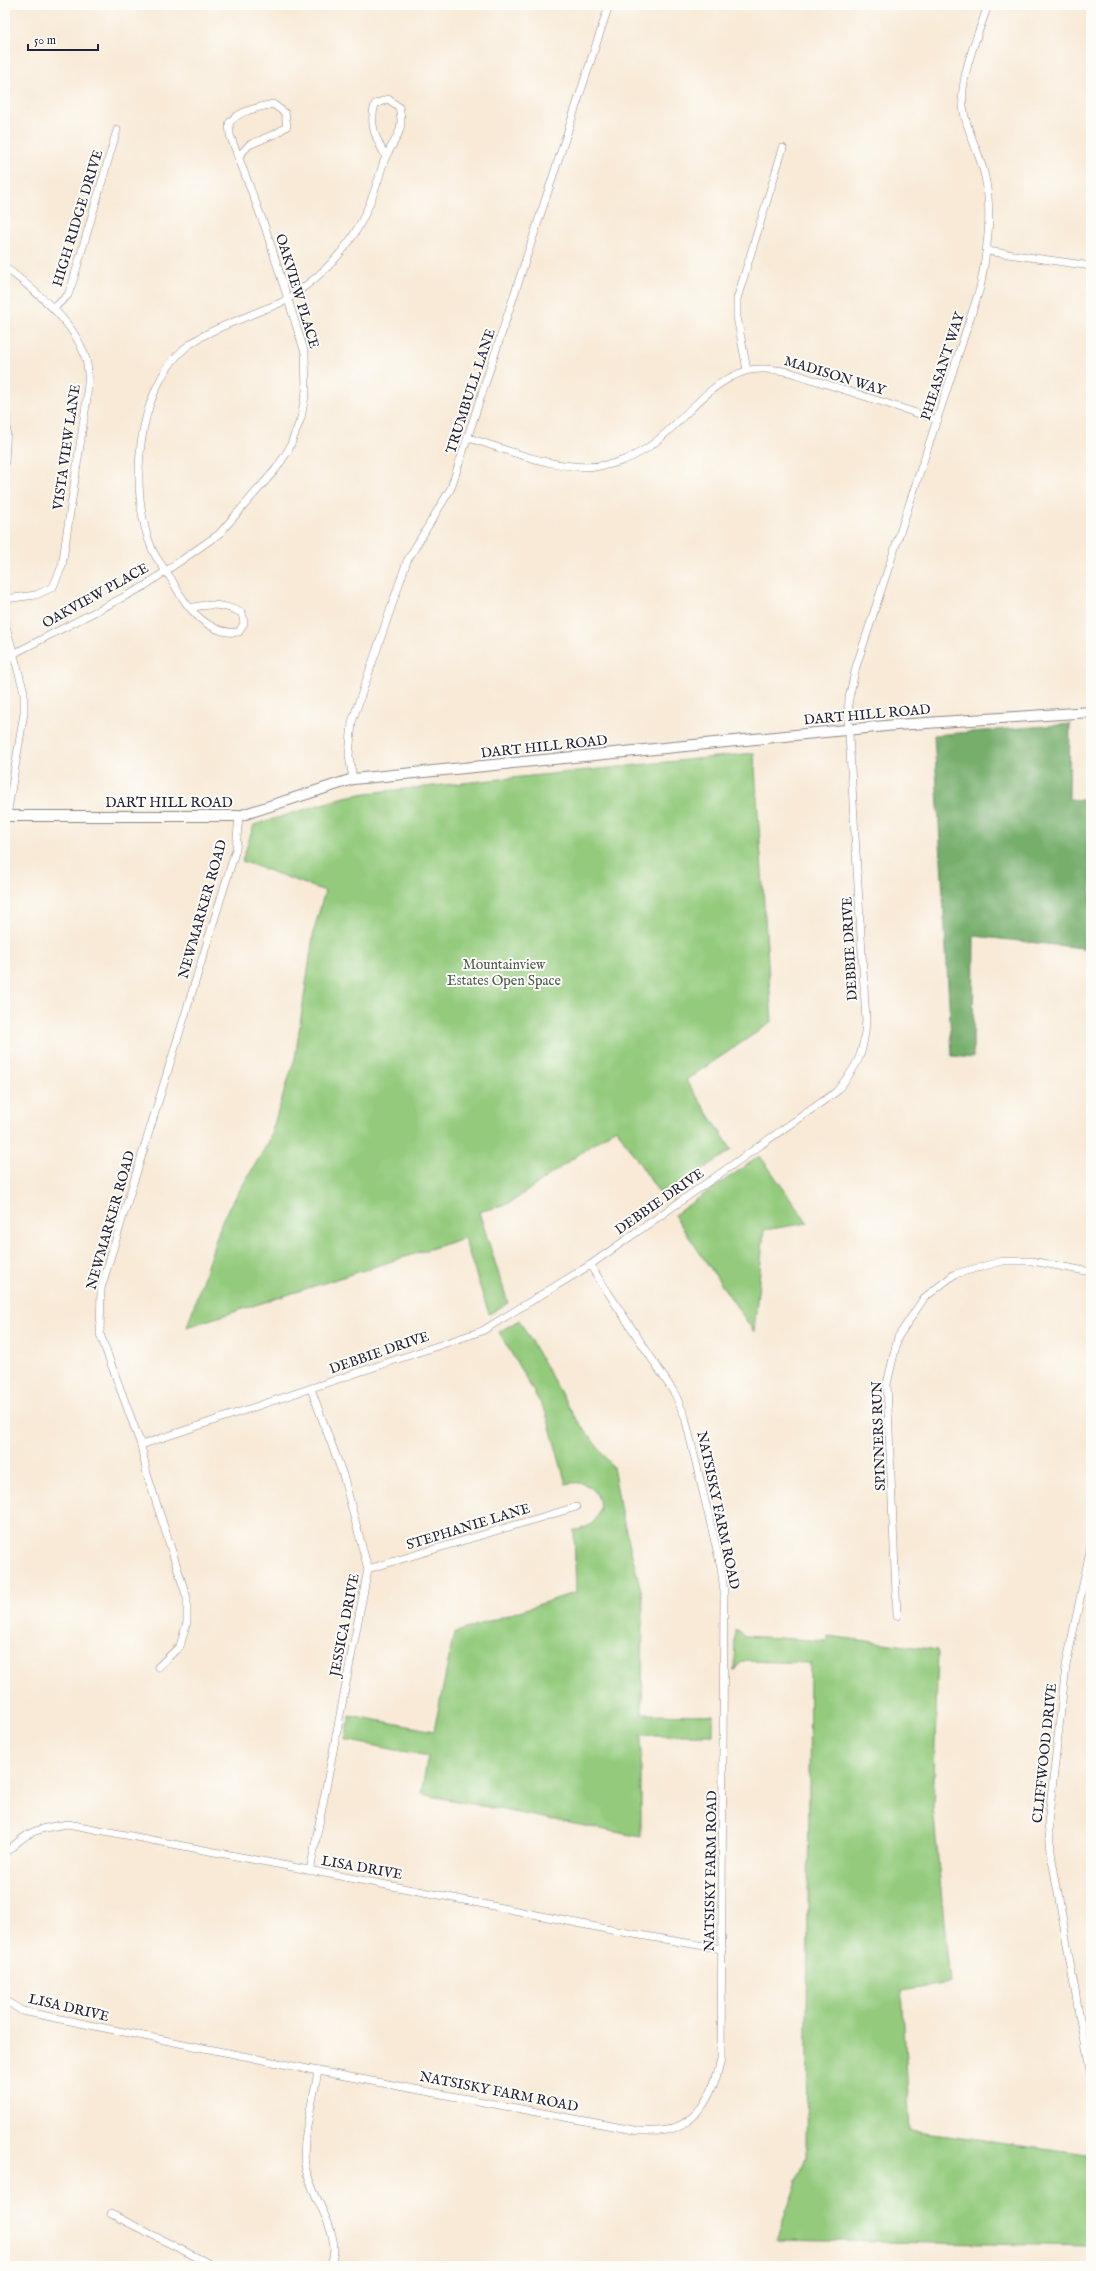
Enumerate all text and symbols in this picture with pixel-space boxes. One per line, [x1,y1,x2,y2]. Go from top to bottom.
scale bar [28,26,98,52]
text: 50 m [34,33,56,48]
street label: HIGH RIDGE DRIVE [49,147,107,289]
street label: OAKVIEW PLACE [271,232,323,351]
street label: PHEASANT WAY [917,308,969,423]
street label: TRUMBULL LANE [442,326,500,456]
street label: MADISON WAY [782,352,889,400]
street label: VISTA VIEW LANE [49,383,85,512]
street label: OAKVIEW PLACE [39,559,152,633]
street label: DART HILL ROAD [803,700,931,730]
street label: DART HILL ROAD [480,731,608,763]
street label: DART HILL ROAD [105,794,233,812]
street label: NEWMARKER ROAD [174,838,231,981]
street label: DEBBIE DRIVE [838,896,862,1002]
park label: Mountainview Estates Open Space [447,956,562,990]
street label: NEWMARKER ROAD [82,1149,139,1292]
street label: DEBBIE DRIVE [612,1164,708,1239]
street label: DEBBIE DRIVE [327,1327,432,1378]
street label: SPINNERS RUN [868,1381,890,1491]
street label: NATSISKY FARM ROAD [692,1429,744,1591]
street label: STEPHANIE LANE [404,1499,533,1554]
street label: JESSICA DRIVE [326,1572,364,1680]
street label: CLIFFWOOD DRIVE [1029,1682,1061,1824]
street label: NATSISKY FARM ROAD [701,1790,721,1952]
street label: LISA DRIVE [320,1852,404,1884]
street label: LISA DRIVE [27,1990,111,2026]
street label: NATSISKY FARM ROAD [418,2068,580,2116]

